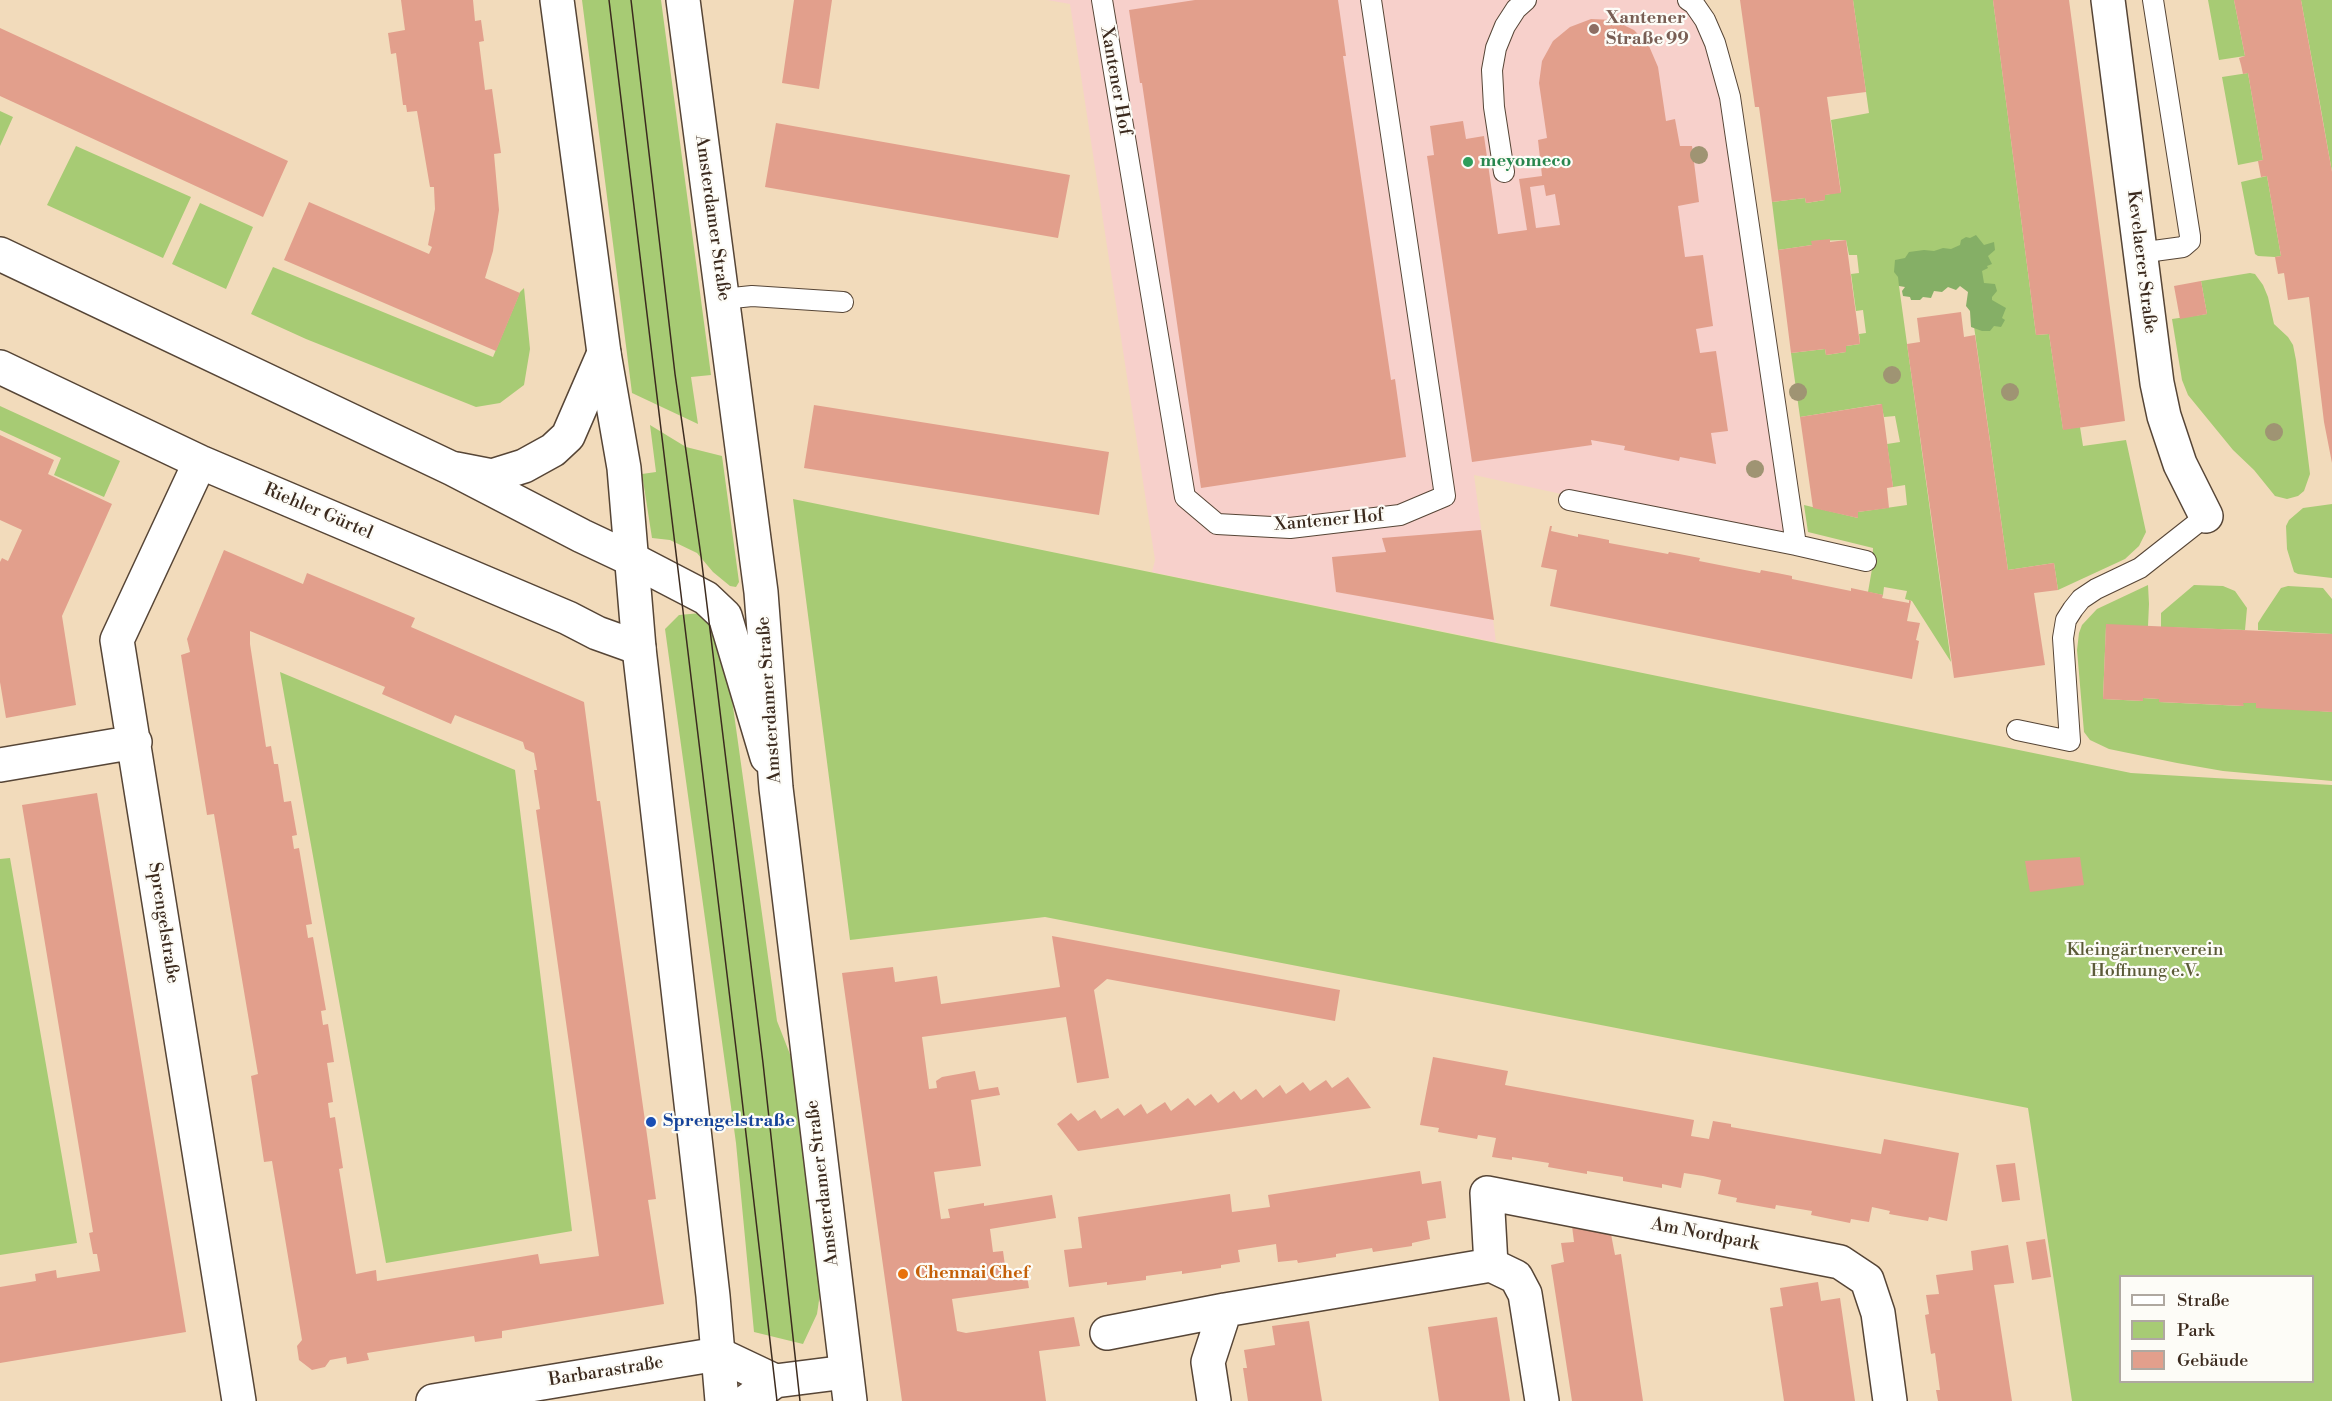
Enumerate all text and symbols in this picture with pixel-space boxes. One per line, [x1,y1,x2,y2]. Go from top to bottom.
place label: Xantener Straße 99 [1606,8,1689,50]
marker: Xantener Straße 99 [1587,22,1601,36]
street label: Xantener Hof [1095,25,1135,137]
street label: Amsterdamer Straße [690,134,734,302]
place label: meyomeco [1480,151,1571,173]
marker: meyomeco [1461,155,1475,169]
street label: Kevelaerer Straße [2121,189,2161,335]
street label: Riehler Gürtel [260,479,376,545]
street label: Xantener Hof [1273,505,1385,537]
street label: Amsterdamer Straße [753,616,787,784]
street label: Sprengelstraße [143,861,183,985]
park label: Kleingärtnerverein Hoffnung e.V. [2067,940,2223,982]
street label: Amsterdamer Straße [802,1099,844,1267]
place label: Sprengelstraße [663,1111,795,1133]
marker: Sprengelstraße [644,1115,658,1129]
street label: Am Nordpark [1649,1214,1761,1256]
place label: Chennai Chef [915,1263,1029,1285]
marker: Chennai Chef [896,1267,910,1281]
legend [2119,1275,2314,1383]
text: Straße [2177,1289,2230,1312]
text: Park [2177,1319,2214,1342]
text: Gebäude [2177,1349,2248,1372]
street label: Barbarastraße [547,1352,665,1392]

